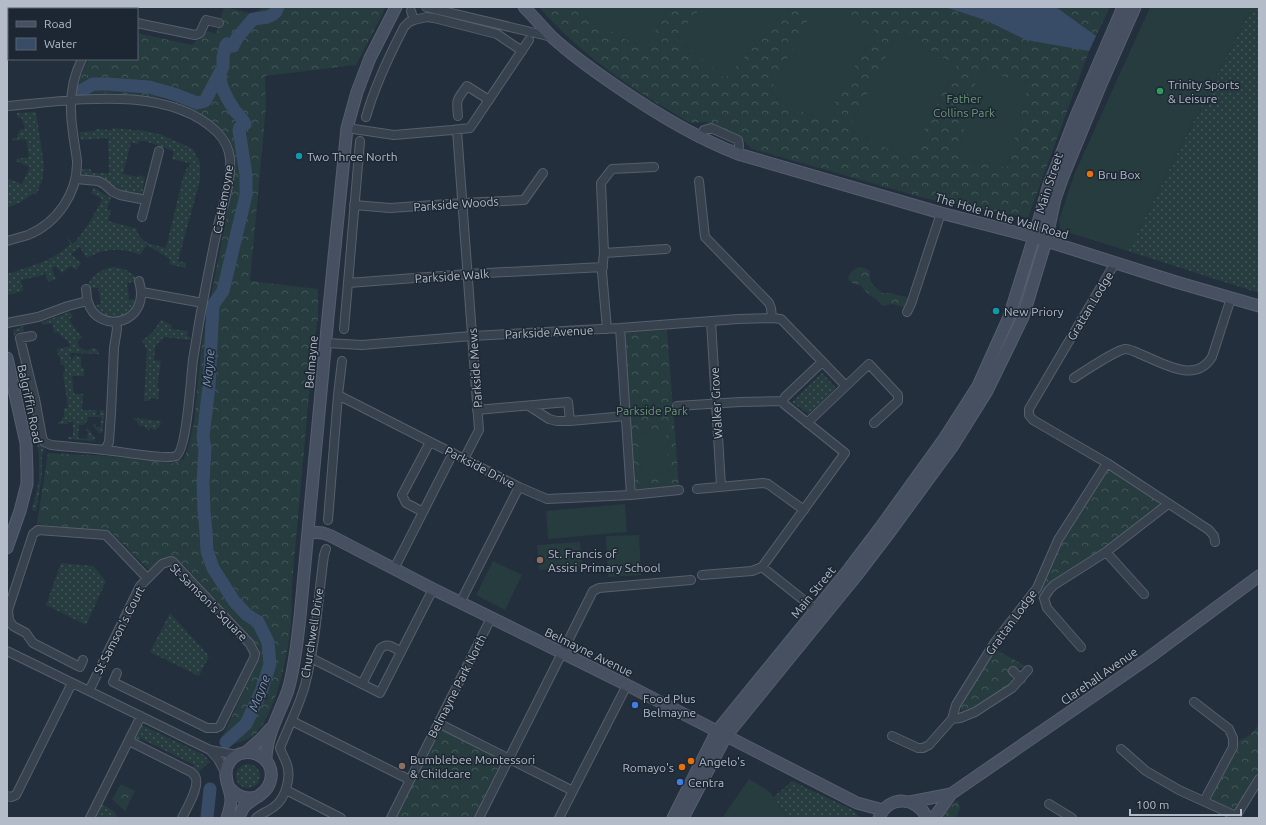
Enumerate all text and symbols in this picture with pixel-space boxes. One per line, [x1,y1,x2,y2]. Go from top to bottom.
legend [8,8,138,60]
text: Road [44,17,72,30]
text: Water [44,37,77,50]
place label: Trinity Sports & Leisure [1168,78,1240,105]
marker: Trinity Sports & Leisure [1155,86,1165,96]
park label: Father Collins Park [933,92,995,119]
place label: Two Three North [307,150,398,163]
marker: Two Three North [294,151,304,161]
street label: Main Street [1033,151,1065,215]
street label: Castlemoyne [211,163,235,235]
place label: Bru Box [1098,168,1140,181]
marker: Bru Box [1085,169,1095,179]
street label: The Hole in the Wall Road [934,191,1070,241]
street label: Parkside Woods [413,195,499,213]
street label: Parkside Walk [414,267,490,285]
street label: Grattan Lodge [1064,269,1116,343]
place label: New Priory [1004,305,1064,318]
marker: New Priory [991,306,1001,316]
street label: Parkside Avenue [504,323,594,341]
street label: Parkside Mews [466,328,484,408]
street label: Belmayne [302,335,320,389]
water label: Mayne [199,348,217,388]
street label: Balgriffin Road [15,363,45,445]
street label: Walker Grove [708,367,724,439]
park label: Parkside Park [616,404,688,417]
street label: Parkside Drive [443,444,517,490]
place label: St. Francis of Assisi Primary School [548,547,661,574]
marker: St. Francis of Assisi Primary School [535,555,545,565]
street label: St Samson's Square [168,561,250,643]
street label: Main Street [788,563,838,620]
street label: St Samson's Court [91,584,147,676]
street label: Churchwell Drive [298,587,326,679]
street label: Grattan Lodge [983,587,1039,657]
street label: Belmayne Avenue [543,625,635,679]
street label: Belmayne Park North [425,632,489,740]
street label: Clarehall Avenue [1058,645,1140,707]
water label: Mayne [246,672,272,713]
place label: Food Plus Belmayne [643,692,696,719]
marker: Food Plus Belmayne [630,700,640,710]
place label: Bumblebee Montessori & Childcare [410,753,535,780]
place label: Angelo's [699,755,745,768]
marker: Angelo's [686,756,696,766]
marker: Bumblebee Montessori & Childcare [397,761,407,771]
place label: Romayo's [622,761,674,774]
marker: Romayo's [677,762,687,772]
place label: Centra [688,776,724,789]
marker: Centra [675,777,685,787]
scale bar [1130,791,1241,817]
text: 100 m [1136,798,1169,811]

